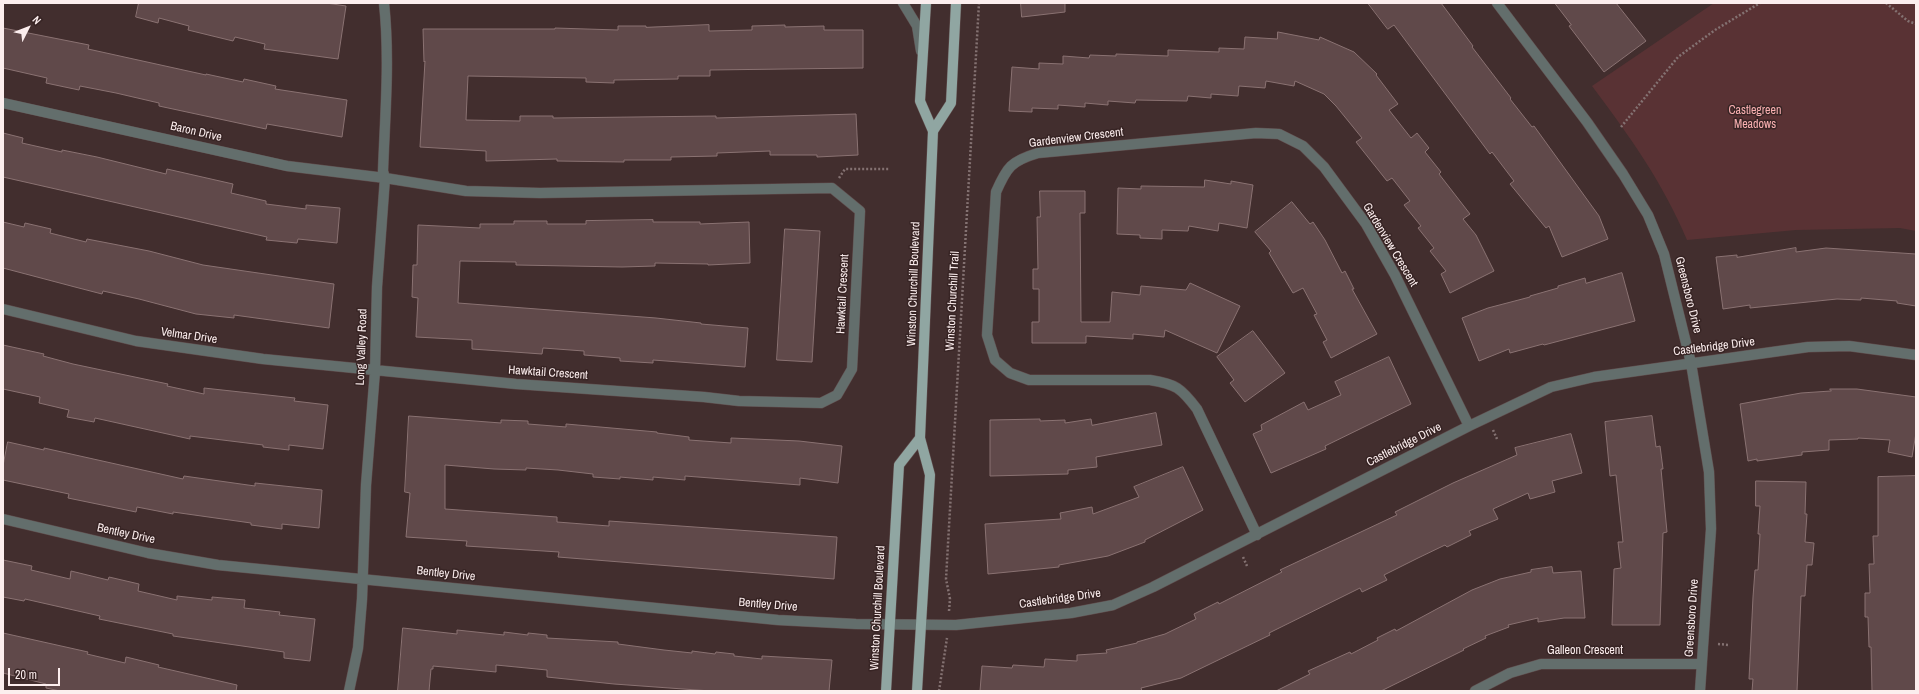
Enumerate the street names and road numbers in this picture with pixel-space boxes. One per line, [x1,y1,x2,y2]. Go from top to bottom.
street label: Baron Drive [169,119,223,145]
street label: Gardenview Crescent [1028,125,1124,151]
street label: Gardenview Crescent [1359,201,1421,289]
street label: Winston Churchill Boulevard [905,221,923,347]
street label: Winston Churchill Trail [943,251,963,351]
street label: Hawktail Crescent [834,254,852,334]
street label: Greensboro Drive [1672,255,1704,335]
street label: Long Valley Road [353,308,371,386]
street label: Velmar Drive [160,325,218,347]
street label: Castlebridge Drive [1672,335,1756,359]
street label: Hawktail Crescent [508,363,588,383]
street label: Castlebridge Drive [1364,420,1444,470]
street label: Bentley Drive [96,521,156,547]
street label: Winston Churchill Boulevard [868,545,888,671]
street label: Bentley Drive [416,564,476,584]
street label: Greensboro Drive [1682,578,1702,658]
street label: Castlebridge Drive [1018,586,1102,612]
street label: Bentley Drive [738,595,798,615]
street label: Galleon Crescent [1547,644,1623,658]

